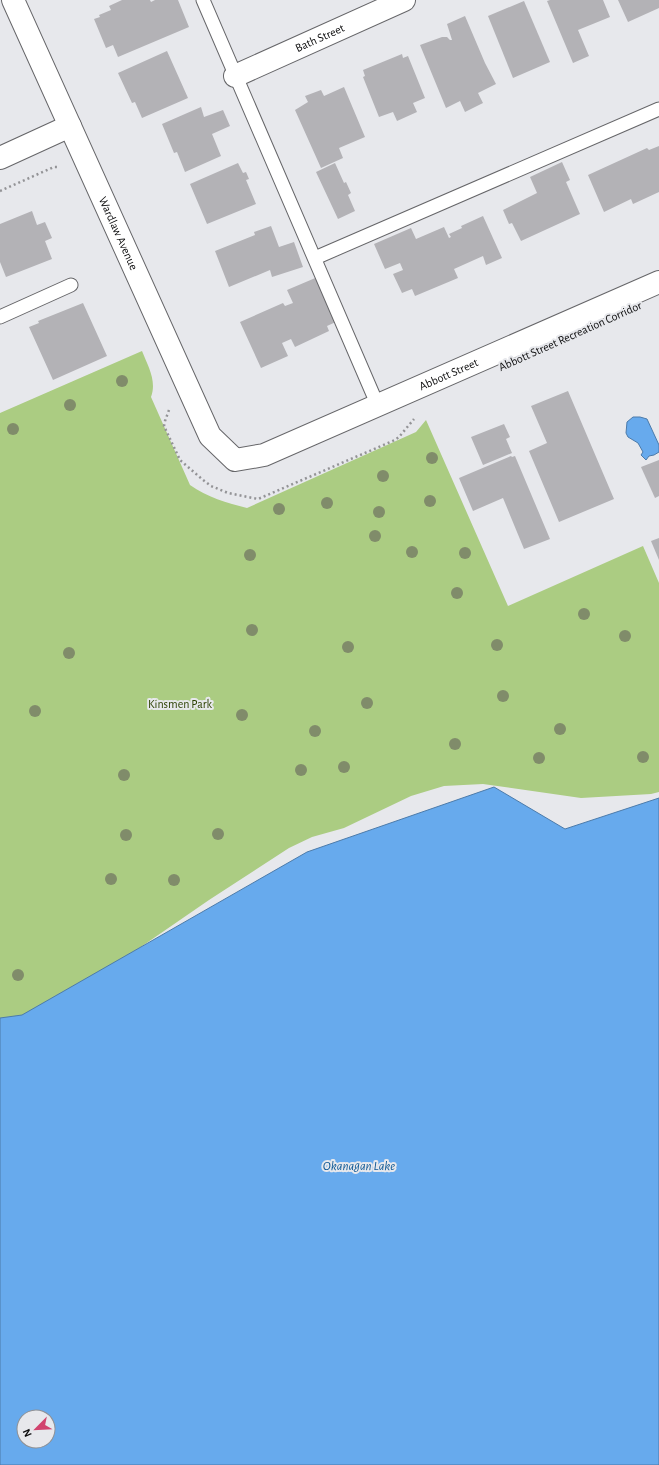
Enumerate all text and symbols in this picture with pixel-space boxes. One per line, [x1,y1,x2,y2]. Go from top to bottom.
street label: Bath Street [293,22,346,54]
street label: Wardlaw Avenue [97,195,140,272]
street label: Abbott Street Recreation Corridor [497,299,643,373]
street label: Abbott Street [417,356,480,392]
park label: Kinsmen Park [148,698,213,710]
water label: Okanagan Lake [323,1160,395,1173]
north arrow [16,1409,56,1449]
text: N [21,1427,34,1439]

